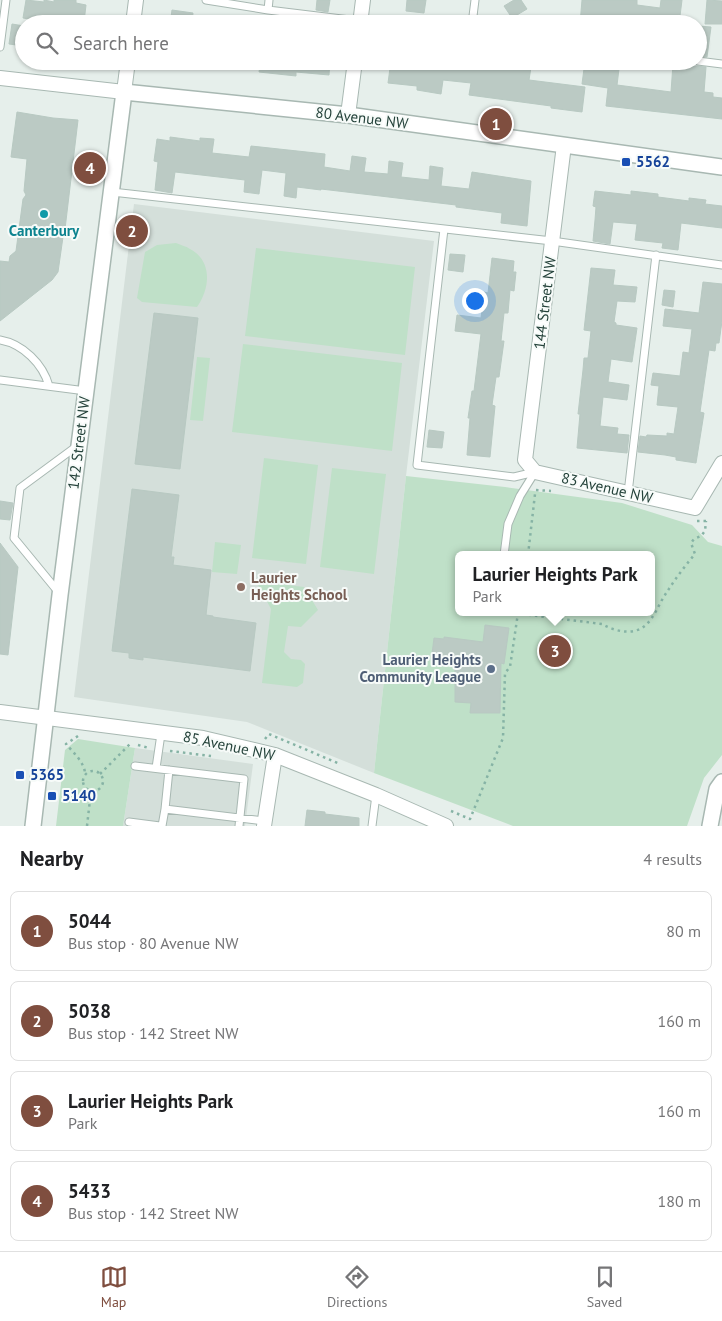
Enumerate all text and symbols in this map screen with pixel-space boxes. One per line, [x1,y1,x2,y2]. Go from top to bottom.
search box [15,15,707,70]
icon: search [33,29,61,57]
text: Search here [73,31,169,55]
street label: 80 Avenue NW [315,102,410,133]
pin: 1 [480,105,512,143]
pin: 4 [74,149,106,187]
place label: 5562 [636,152,670,171]
marker: 5562 [620,156,632,168]
marker: Canterbury [38,208,50,220]
pin: 2 [116,212,148,250]
place label: Canterbury [9,221,80,240]
street label: 144 Street NW [529,255,560,350]
your location [462,288,488,314]
street label: 142 Street NW [63,395,94,490]
street label: 83 Avenue NW [560,468,655,507]
popup [455,551,655,616]
text: Laurier Heights Park [472,562,638,586]
place label: Laurier Heights School [251,568,348,604]
marker: Laurier Heights School [235,581,247,593]
text: Park [472,586,502,606]
pin: 3 [539,632,571,670]
place label: Laurier Heights Community League [359,650,481,686]
marker: Laurier Heights Community League [485,663,497,675]
street label: 85 Avenue NW [182,727,277,765]
place label: 5365 [30,765,64,784]
marker: 5365 [14,769,26,781]
place label: 5140 [62,786,96,805]
marker: 5140 [46,790,58,802]
text: Nearby [20,845,83,872]
text: 4 results [643,849,702,869]
text: 5044 [68,909,111,933]
text: 1 [32,921,42,941]
text: 80 m [666,921,701,941]
text: Bus stop · 80 Avenue NW [68,933,238,953]
text: 5038 [68,999,111,1023]
text: 2 [32,1011,42,1031]
text: 160 m [658,1011,701,1031]
text: Bus stop · 142 Street NW [68,1023,239,1043]
text: Laurier Heights Park [68,1089,233,1113]
text: 3 [32,1101,42,1121]
text: 160 m [658,1101,701,1121]
text: Park [68,1113,97,1133]
text: 5433 [68,1179,111,1203]
text: 4 [32,1191,42,1211]
text: 180 m [658,1191,701,1211]
text: Bus stop · 142 Street NW [68,1203,239,1223]
tab: Map [100,1263,128,1311]
tab: Directions [327,1263,387,1311]
tab: Saved [587,1263,622,1311]

